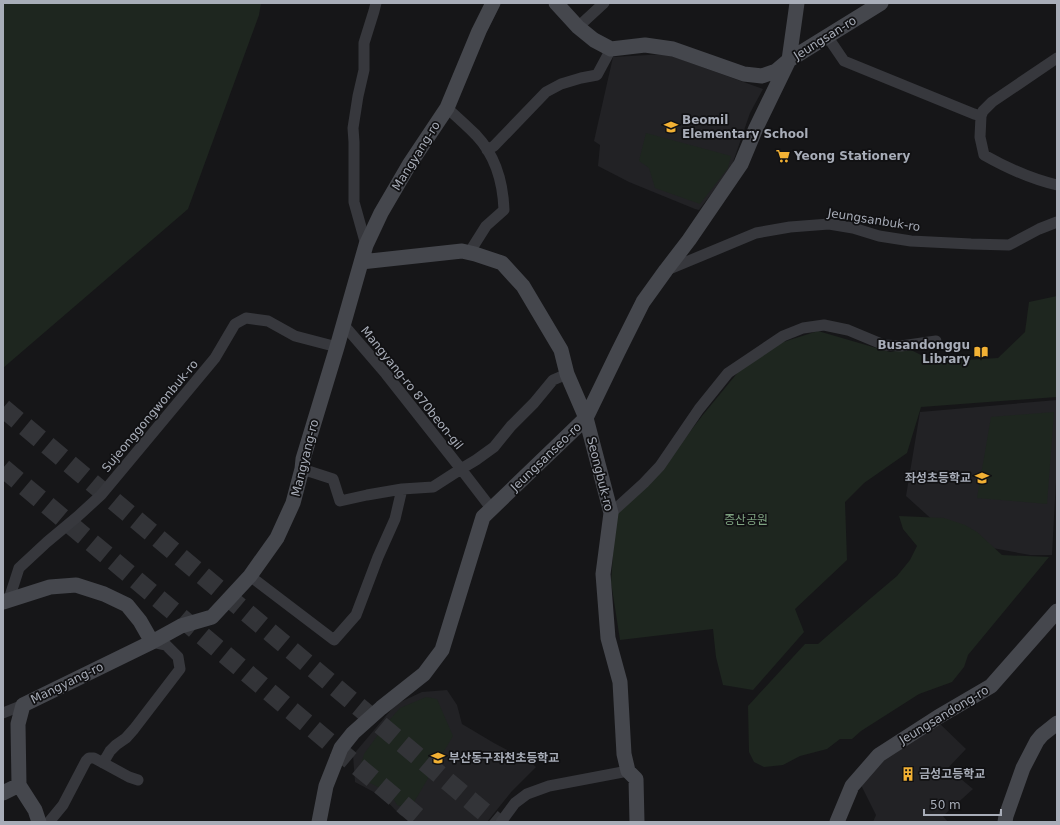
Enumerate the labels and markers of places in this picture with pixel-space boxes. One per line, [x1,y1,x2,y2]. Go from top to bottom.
place label: Beomil Elementary School [682,113,808,141]
school or university icon: Beomil Elementary School [663,119,679,135]
supermarket icon: Yeong Stationery [775,148,791,164]
place label: Yeong Stationery [793,149,910,163]
place label: Busandonggu Library [877,338,970,366]
library icon: Busandonggu Library [973,344,989,360]
school or university icon: 좌성초등학교 [974,470,990,486]
place label: 좌성초등학교 [905,471,971,485]
school or university icon: 부산동구좌천초등학교 [430,750,446,766]
place label: 부산동구좌천초등학교 [449,751,559,765]
building icon: 금성고등학교 [900,766,916,782]
place label: 금성고등학교 [919,767,985,781]

